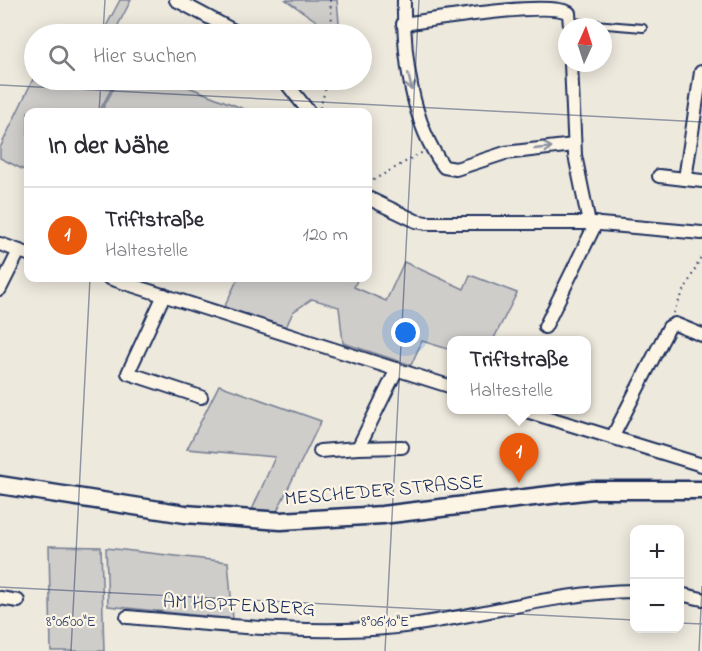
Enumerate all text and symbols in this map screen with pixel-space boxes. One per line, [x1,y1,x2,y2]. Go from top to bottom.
north arrow [558,18,612,72]
search box [24,24,372,90]
icon: search [45,41,78,74]
text: Hier suchen [93,41,197,73]
one-way arrow [405,72,416,91]
text: In der Nähe [48,128,169,166]
one-way arrow [533,142,553,153]
text: Triftstraße [105,205,204,237]
text: 1 [64,221,71,250]
text: 120 m [303,221,348,250]
text: Haltestelle [105,237,188,266]
your location [391,318,420,347]
popup [447,336,591,414]
text: Triftstraße [470,345,568,377]
text: Haltestelle [470,377,553,406]
pin: 1 [500,434,538,483]
street label: MESCHEDER STRASSE [283,468,485,515]
map controls [630,525,684,633]
button: + [630,525,684,579]
button: − [630,579,684,633]
street label: AM HOPFENBERG [162,588,316,625]
text: 8°06'00"E [46,611,96,633]
text: 8°06'10"E [361,611,409,633]

